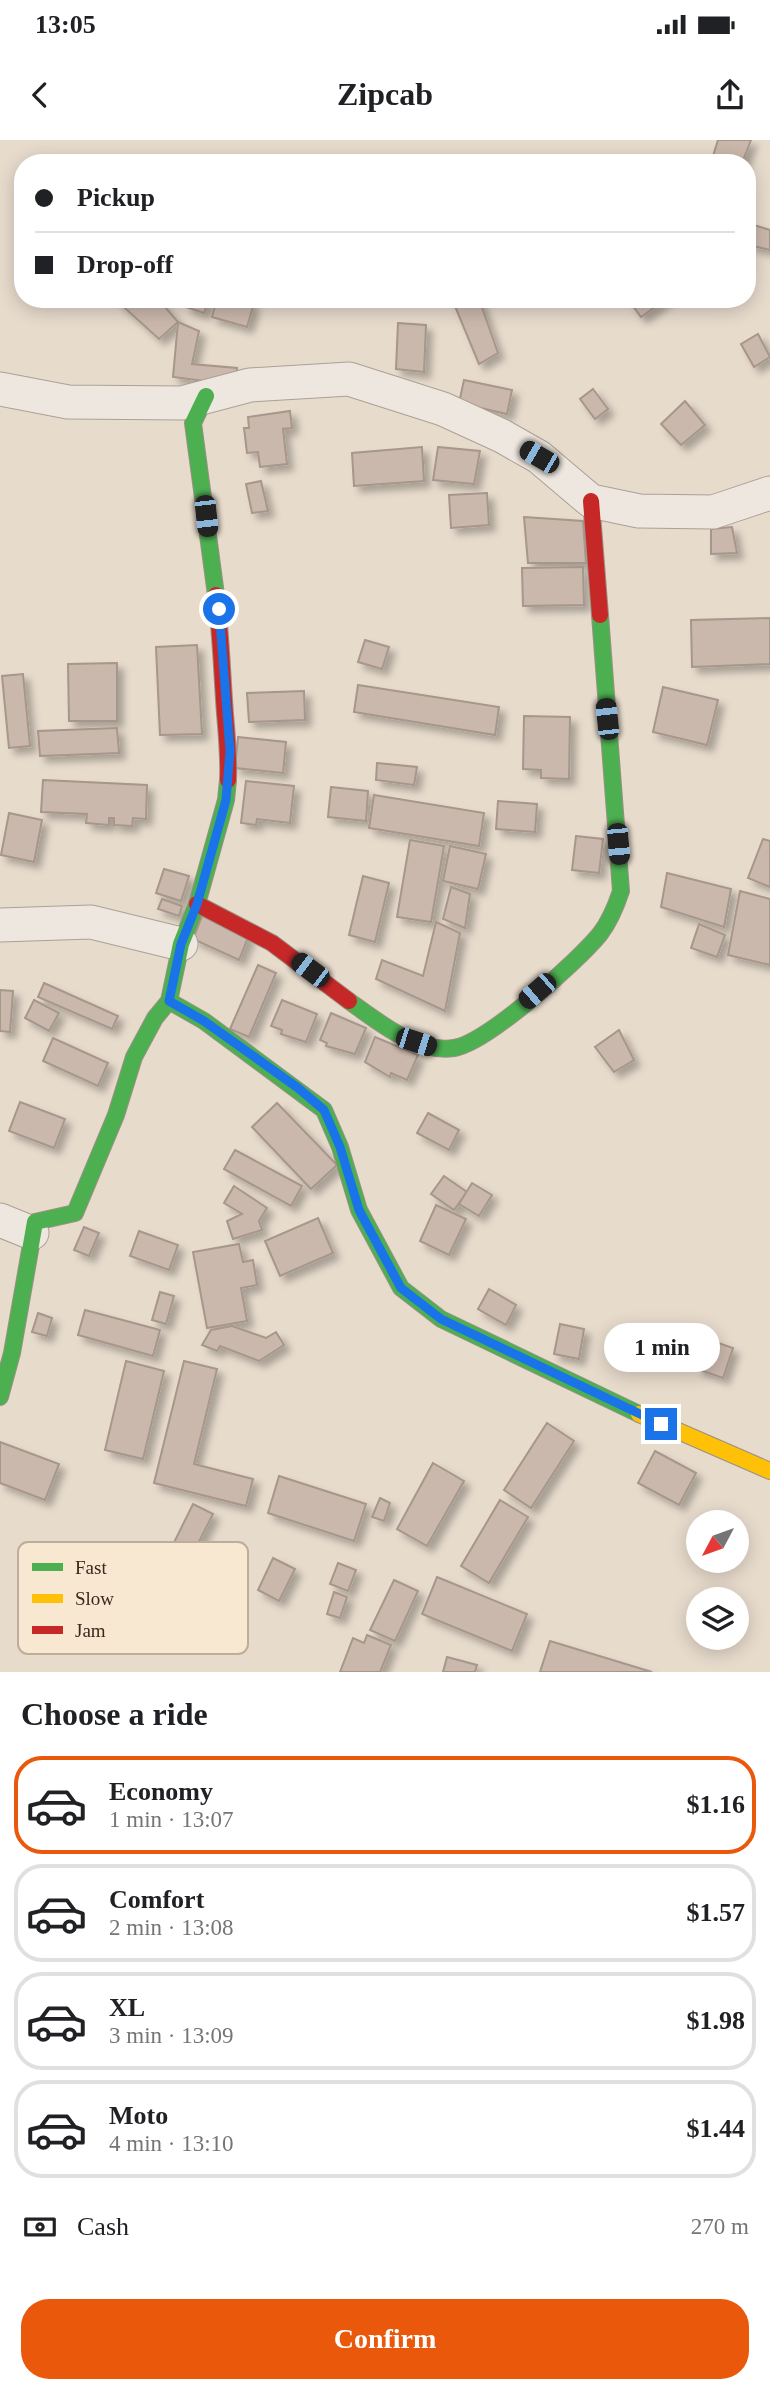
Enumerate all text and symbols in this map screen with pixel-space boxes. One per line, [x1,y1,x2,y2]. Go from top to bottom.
text: 13:05 [35,10,96,39]
icon: back [21,76,59,114]
text: Zipcab [337,76,433,112]
icon: share [711,76,749,114]
text: Pickup [77,183,155,212]
text: Drop-off [77,250,173,279]
car [516,437,563,477]
car [194,494,219,538]
route start [203,593,235,625]
car [595,697,620,741]
car [606,822,631,866]
car [287,949,334,991]
car [515,969,560,1013]
car [393,1026,440,1058]
callout: 1 min [603,1322,719,1372]
text: 1 min [634,1335,690,1360]
route end [645,1408,677,1440]
north arrow [686,1510,749,1573]
map controls [686,1510,749,1650]
legend [18,1542,248,1654]
text: Fast [75,1557,107,1578]
button: layers [686,1587,749,1650]
text: Slow [75,1588,114,1609]
text: Jam [75,1620,106,1641]
text: Choose a ride [21,1696,208,1732]
icon: car [25,1774,88,1837]
text: Economy [109,1777,213,1806]
text: $1.16 [687,1790,745,1819]
text: 1 min · 13:07 [109,1807,234,1832]
icon: car [25,1882,88,1945]
text: Comfort [109,1885,204,1914]
text: $1.57 [687,1898,745,1927]
text: 2 min · 13:08 [109,1915,234,1940]
icon: car [25,1990,88,2053]
text: XL [109,1993,145,2022]
text: $1.98 [687,2006,745,2035]
text: 3 min · 13:09 [109,2023,234,2048]
icon: car [25,2098,88,2161]
text: Moto [109,2101,168,2130]
text: $1.44 [687,2114,745,2143]
text: 4 min · 13:10 [109,2131,234,2156]
icon: cash [21,2208,59,2246]
text: Cash [77,2212,129,2241]
text: 270 m [691,2214,749,2239]
button: Confirm [21,2299,749,2379]

